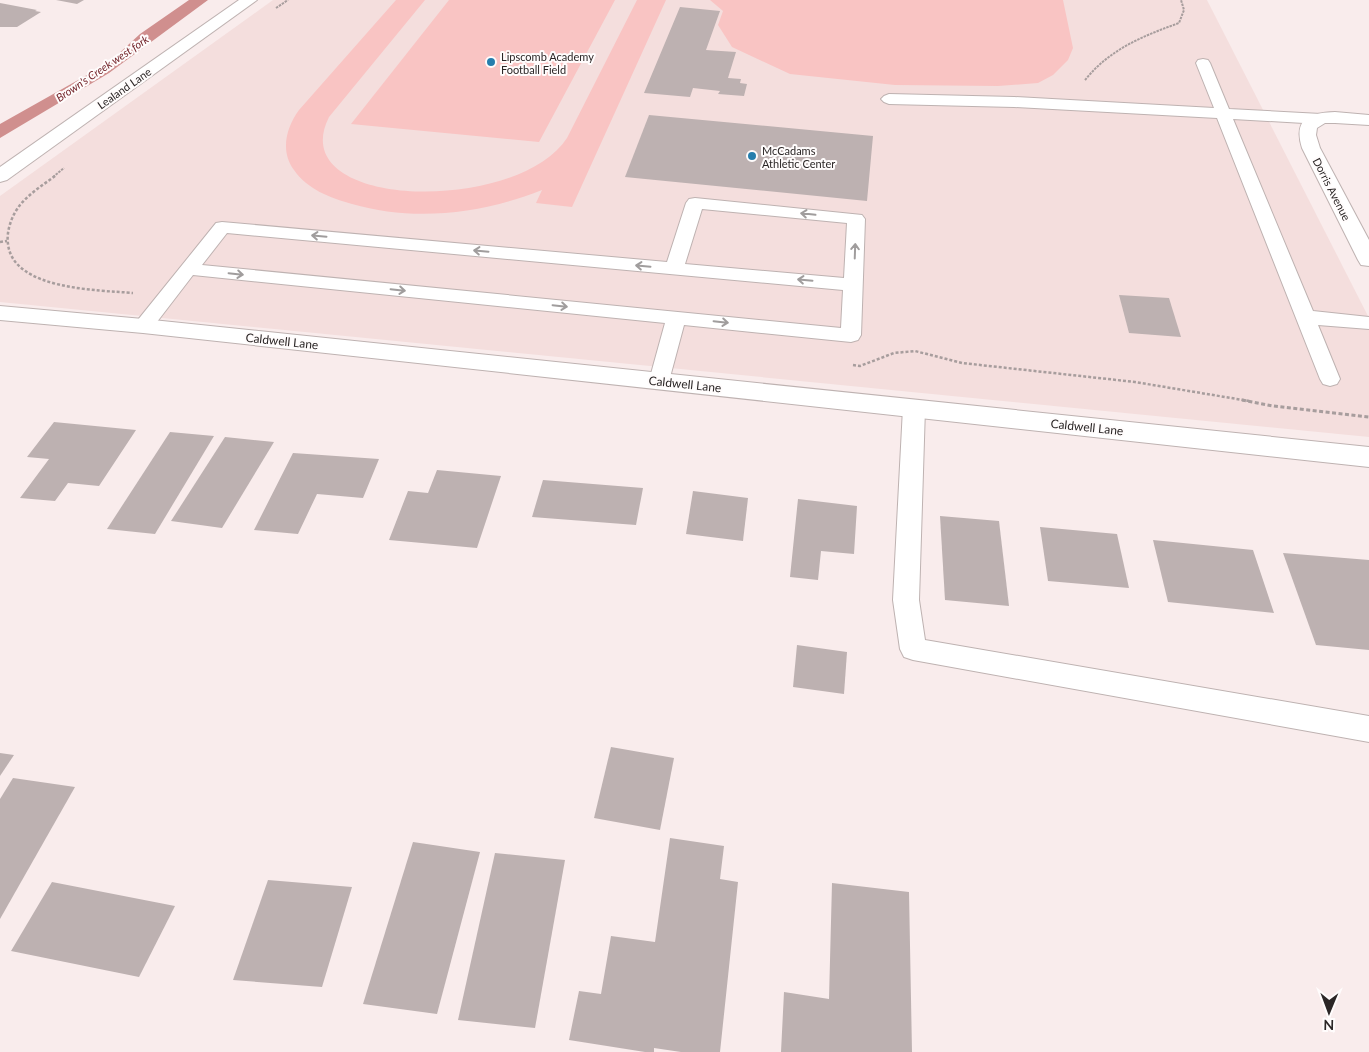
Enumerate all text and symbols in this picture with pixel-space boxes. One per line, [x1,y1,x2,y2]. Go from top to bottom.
water label: Brown's Creek west fork [53,32,151,104]
place label: Lipscomb Academy Football Field [501,50,594,76]
marker: Lipscomb Academy Football Field [485,56,497,68]
street label: Lealand Lane [95,65,154,111]
place label: McCadams Athletic Center [762,144,835,170]
marker: McCadams Athletic Center [746,150,758,162]
street label: Dorris Avenue [1311,155,1353,223]
one-way arrow [800,209,816,219]
one-way arrow [312,231,328,241]
one-way arrow [850,244,859,260]
one-way arrow [473,246,489,256]
one-way arrow [635,261,651,270]
one-way arrow [228,269,244,279]
one-way arrow [797,276,813,285]
one-way arrow [390,285,406,295]
one-way arrow [551,301,567,311]
one-way arrow [713,318,729,327]
street label: Caldwell Lane [245,330,319,352]
street label: Caldwell Lane [648,373,722,395]
street label: Caldwell Lane [1050,416,1124,438]
north arrow [1304,987,1354,1037]
text: N [1323,1017,1334,1034]

